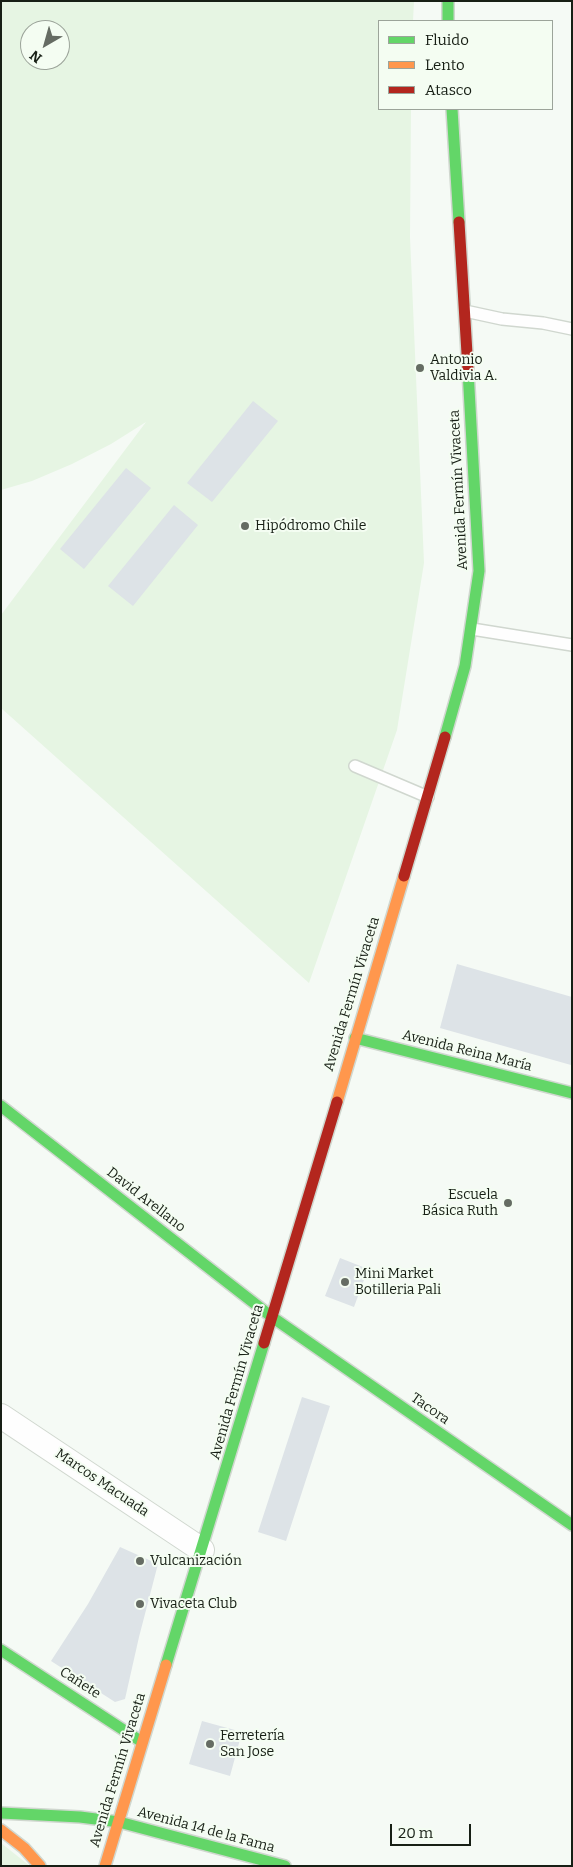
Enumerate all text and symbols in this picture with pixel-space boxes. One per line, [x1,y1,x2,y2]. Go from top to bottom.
north arrow [20,20,70,70]
legend [378,20,553,110]
text: Fluido [425,31,469,49]
text: N [27,46,46,66]
text: Lento [425,56,465,74]
text: Atasco [425,81,472,99]
place label: Antonio Valdivia A. [430,352,497,384]
marker: Antonio Valdivia A. [414,362,426,374]
street label: Avenida Fermín Vivaceta [446,409,472,571]
place label: Hipódromo Chile [255,518,366,534]
marker: Hipódromo Chile [239,520,251,532]
street label: Avenida Fermín Vivaceta [320,915,384,1073]
street label: Avenida Reina María [400,1027,534,1075]
street label: David Arellano [103,1164,189,1236]
place label: Escuela Básica Ruth [422,1187,498,1220]
marker: Escuela Básica Ruth [502,1197,514,1209]
place label: Mini Market Botilleria Pali [355,1266,441,1298]
marker: Mini Market Botilleria Pali [339,1276,351,1288]
street label: Avenida Fermín Vivaceta [207,1302,267,1462]
street label: Tacora [407,1390,453,1428]
street label: Marcos Macuada [52,1446,152,1520]
place label: Vulcanización [150,1553,242,1569]
marker: Vulcanización [134,1555,146,1567]
place label: Vivaceta Club [150,1596,237,1612]
marker: Vivaceta Club [134,1598,146,1610]
street label: Cañete [56,1664,104,1702]
street label: Avenida Fermín Vivaceta [86,1691,150,1849]
place label: Ferretería San Jose [220,1728,285,1760]
marker: Ferretería San Jose [204,1738,216,1750]
street label: Avenida 14 de la Fama [135,1804,277,1856]
scale bar [393,1814,474,1846]
text: 20 m [398,1824,433,1842]

